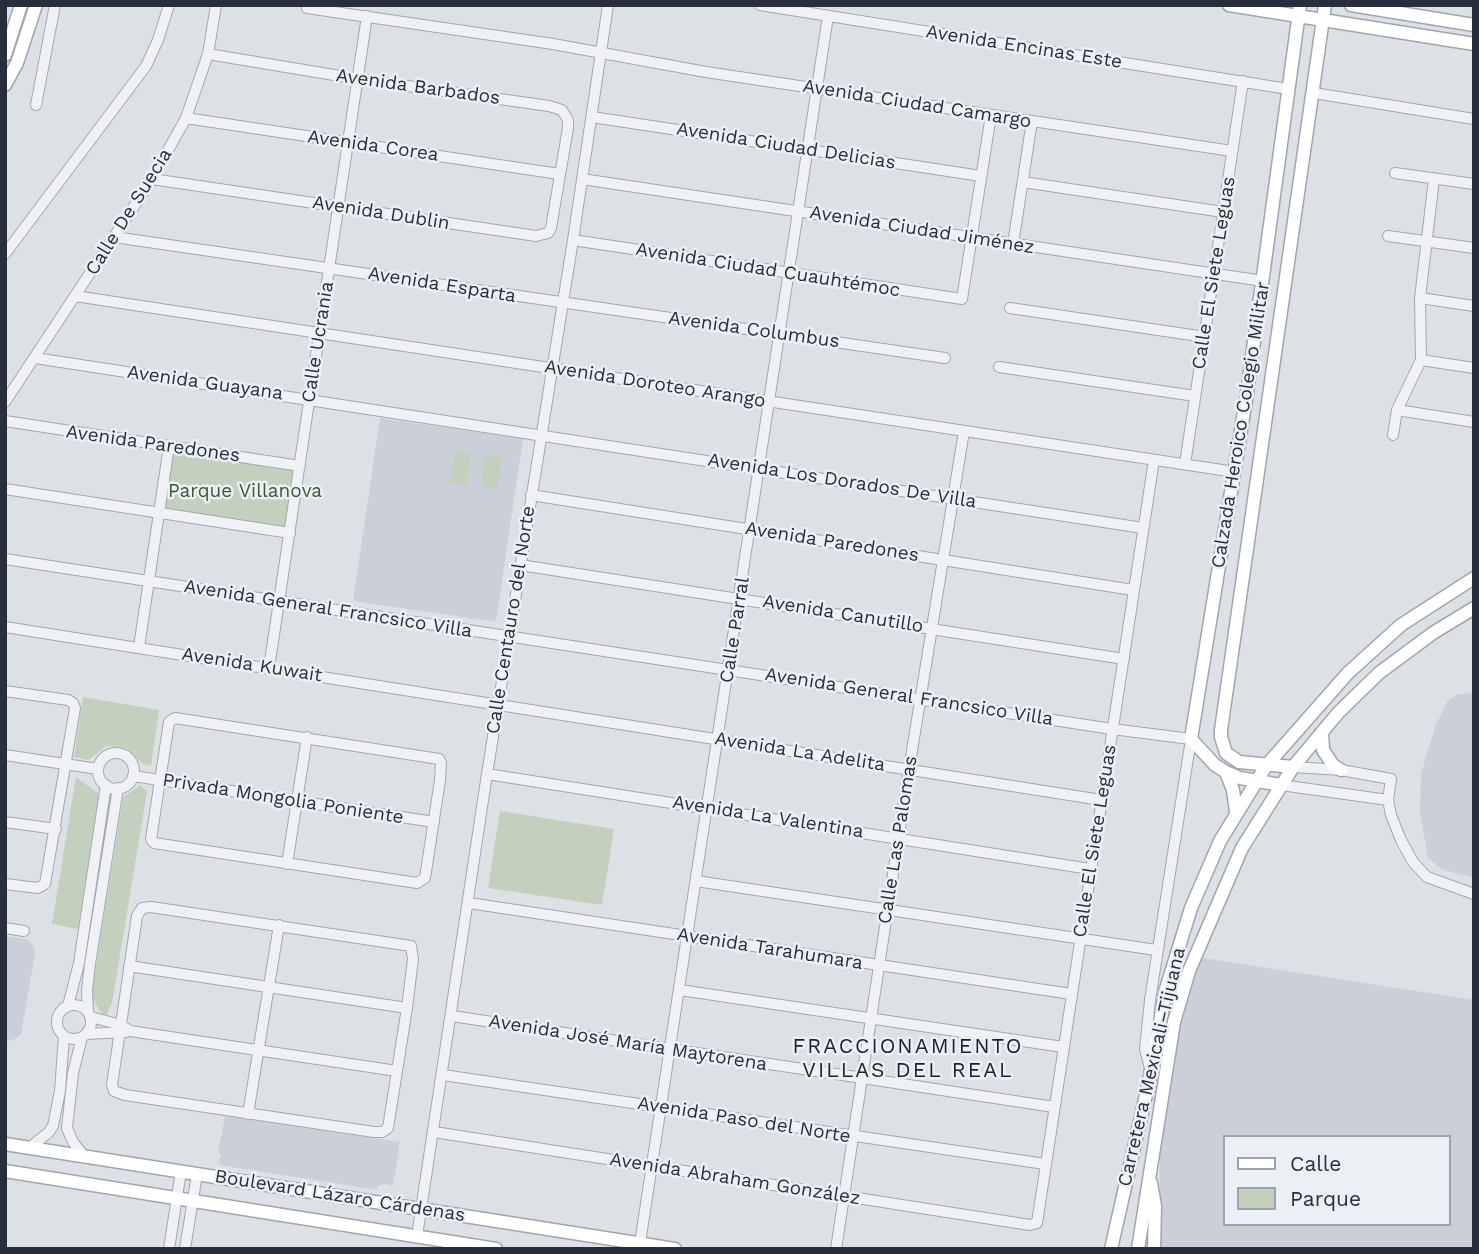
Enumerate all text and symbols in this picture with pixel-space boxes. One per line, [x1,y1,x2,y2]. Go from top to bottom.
street label: Avenida Encinas Este [924,20,1124,74]
street label: Avenida Barbados [334,64,502,110]
street label: Avenida Ciudad Camargo [801,75,1033,133]
street label: Avenida Ciudad Delicias [675,117,897,175]
street label: Avenida Corea [306,126,440,166]
street label: Calle De Suecia [81,144,177,280]
street label: Calle El Siete Leguas [1187,175,1241,371]
street label: Avenida Dublin [311,191,451,235]
street label: Avenida Ciudad Jiménez [808,201,1036,259]
street label: Avenida Ciudad Cuauhtémoc [634,238,902,302]
street label: Avenida Esparta [366,262,518,308]
street label: Calle Ucrania [297,280,339,404]
street label: Calzada Heroico Colegio Militar [1207,280,1275,570]
street label: Avenida Columbus [667,307,841,353]
street label: Avenida Doroteo Arango [543,355,767,413]
street label: Avenida Guayana [126,361,284,405]
street label: Avenida Paredones [65,420,241,468]
street label: Avenida Los Dorados De Villa [706,448,978,514]
park label: Parque Villanova [168,480,322,502]
street label: Calle Centauro del Norte [482,504,540,736]
street label: Avenida Paredones [744,517,920,567]
street label: Avenida General Francsico Villa [182,575,474,643]
street label: Calle Parral [715,575,755,685]
street label: Avenida Canutillo [761,590,925,638]
street label: Avenida Kuwait [180,643,324,687]
street label: Avenida General Francsico Villa [763,663,1055,731]
street label: Avenida La Adelita [713,727,887,777]
street label: Calle El Siete Leguas [1068,743,1122,939]
street label: Calle Las Palomas [873,754,923,926]
street label: Privada Mongolia Poniente [161,769,405,829]
street label: Avenida La Valentina [671,791,865,843]
street label: Avenida Tarahumara [675,923,865,975]
street label: Carretera Mexicali–Tijuana [1113,945,1191,1189]
street label: Avenida José María Maytorena [487,1010,769,1076]
district label: FRACCIONAMIENTO VILLAS DEL REAL [794,1034,1022,1084]
street label: Avenida Paso del Norte [636,1092,852,1148]
legend [1224,1135,1451,1226]
street label: Avenida Abraham González [608,1148,862,1210]
text: Calle [1290,1151,1341,1176]
street label: Boulevard Lázaro Cárdenas [213,1165,467,1227]
text: Parque [1290,1186,1361,1211]

